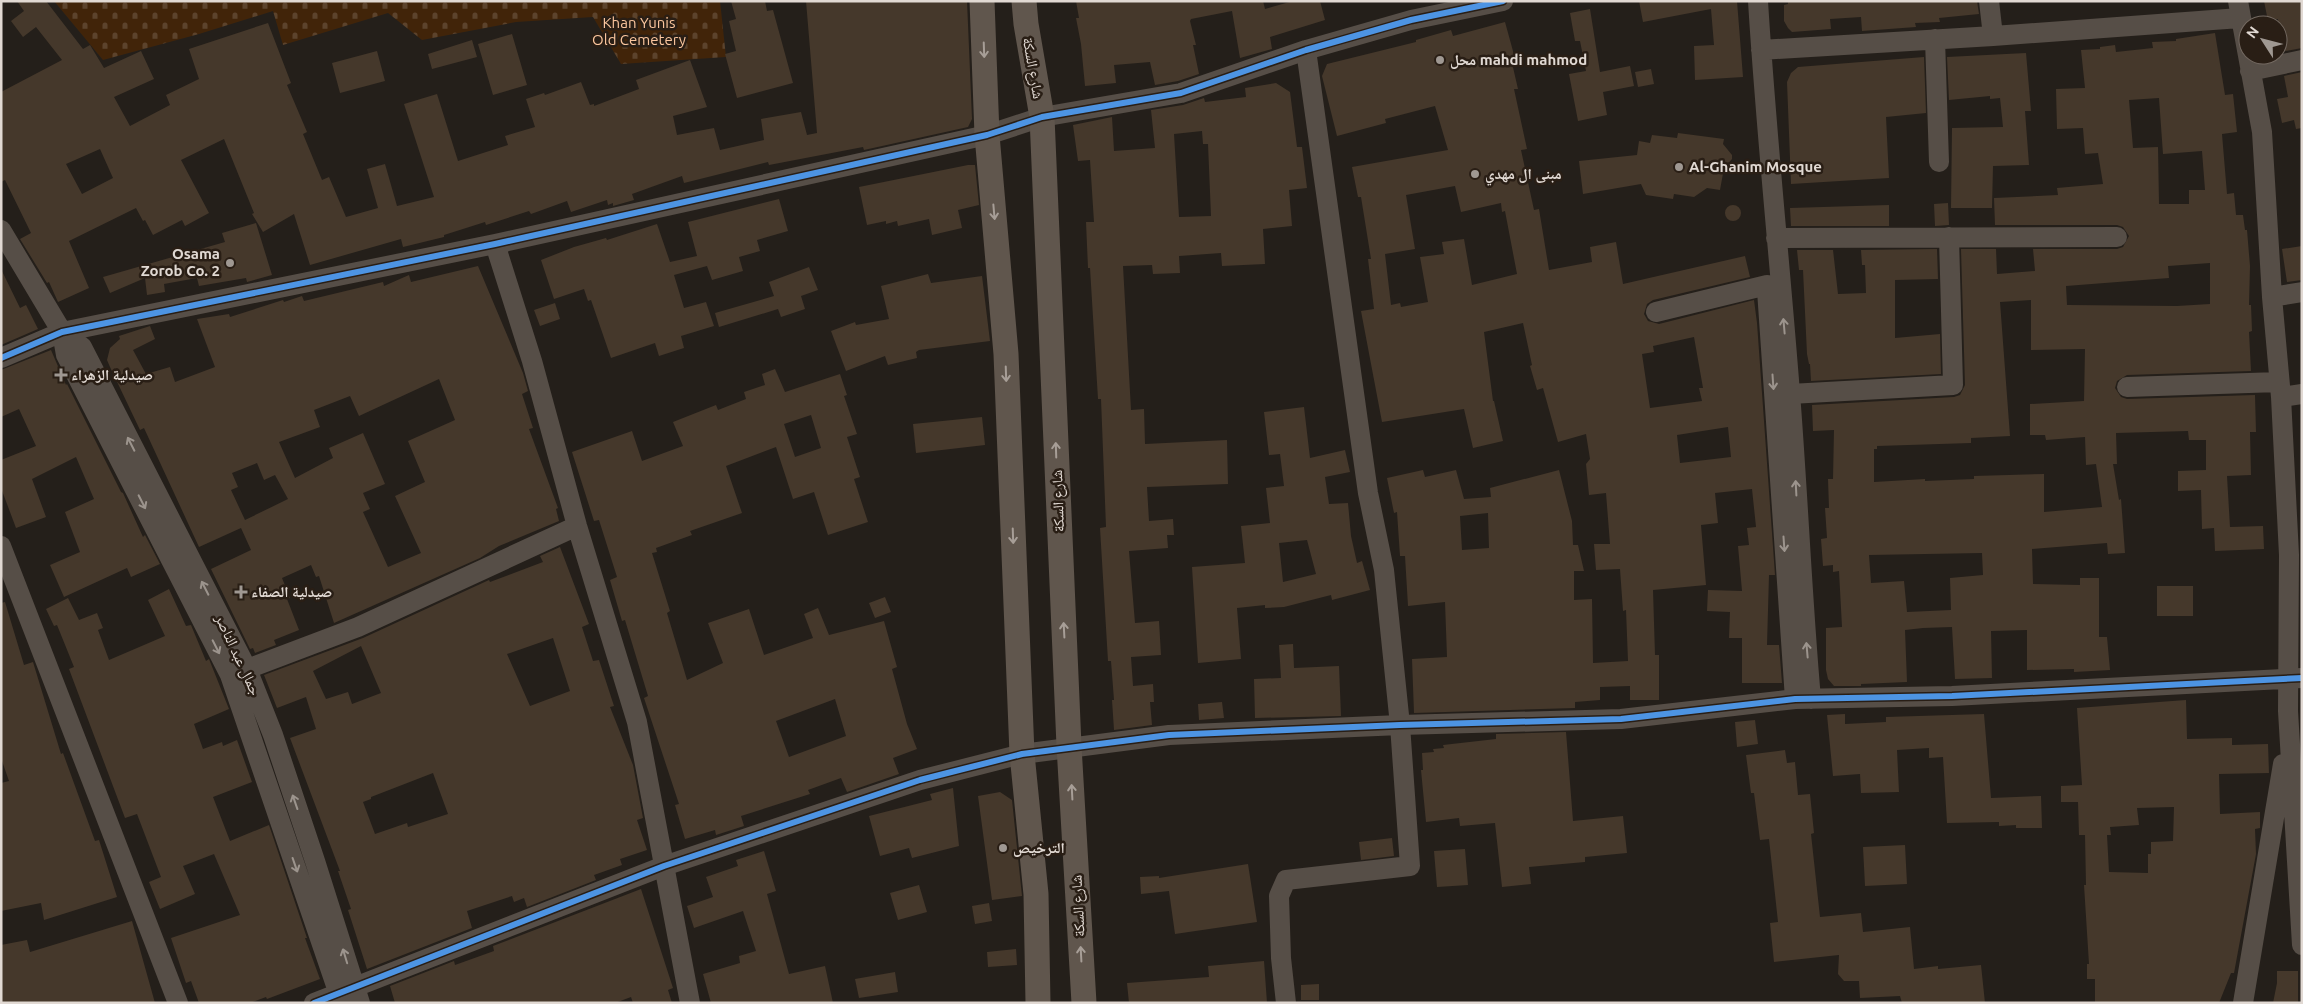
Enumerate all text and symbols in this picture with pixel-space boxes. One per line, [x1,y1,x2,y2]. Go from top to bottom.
park label: Khan Yunis Old Cemetery [592,14,686,48]
north arrow [2238,15,2288,65]
text: N [2243,23,2262,41]
street label: شارع السكة [1018,36,1047,101]
one-way arrow [979,42,989,58]
place label: محل mahdi mahmod [1450,51,1587,69]
marker: محل mahdi mahmod [1434,54,1446,66]
place label: Al-Ghanim Mosque [1689,158,1822,175]
marker: Al-Ghanim Mosque [1673,161,1685,173]
place label: مبنى ال مهدي [1485,165,1562,186]
marker: مبنى ال مهدي [1469,168,1481,180]
one-way arrow [989,204,999,220]
place label: Osama Zorob Co. 2 [141,245,220,279]
marker: Osama Zorob Co. 2 [224,257,236,269]
one-way arrow [1779,318,1789,334]
place label: صيدلية الزهراء [71,366,153,383]
one-way arrow [1002,366,1011,382]
marker: صيدلية الزهراء [55,369,67,381]
one-way arrow [1769,373,1778,389]
one-way arrow [125,437,135,452]
one-way arrow [1052,442,1061,458]
street label: شارع السكة [1048,469,1069,532]
one-way arrow [1791,480,1800,496]
one-way arrow [137,495,147,510]
one-way arrow [1008,528,1018,544]
one-way arrow [1780,535,1789,551]
one-way arrow [200,581,209,596]
place label: صيدلية الصفاء [251,583,332,600]
marker: صيدلية الصفاء [235,586,247,598]
street label: جمال عبد الناصر [210,611,265,699]
one-way arrow [1059,622,1068,638]
one-way arrow [212,639,221,654]
one-way arrow [1802,643,1812,659]
one-way arrow [1067,784,1076,800]
one-way arrow [290,794,300,810]
place label: الترخيص [1013,839,1065,857]
marker: الترخيص [997,842,1009,854]
one-way arrow [291,857,300,873]
street label: شارع السكة [1067,874,1090,938]
one-way arrow [1077,946,1086,962]
one-way arrow [340,949,349,965]

